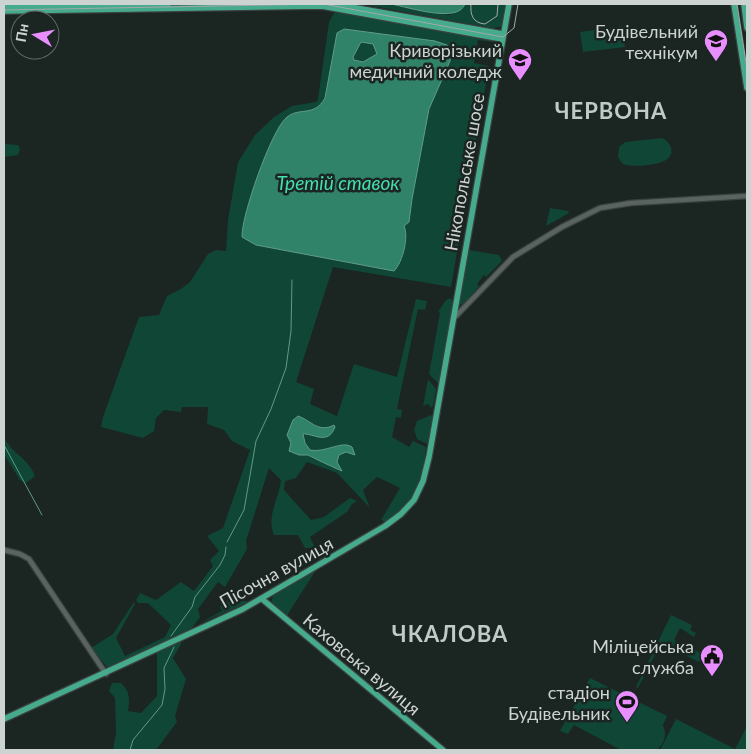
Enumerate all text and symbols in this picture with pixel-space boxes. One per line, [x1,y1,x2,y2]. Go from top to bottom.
north arrow [10,10,60,60]
place label: Будівельний технікум [595,20,698,63]
text: Пн [12,22,32,43]
school or university icon: Будівельний технікум [703,28,729,62]
place label: Криворізький медичний коледж [349,39,502,82]
school or university icon: Криворізький медичний коледж [507,47,533,81]
street label: Нікопольське шосе [439,92,489,252]
district label: ЧЕРВОНА [555,97,667,124]
water label: Третій ставок [276,171,400,194]
street label: Пісочна вулиця [215,532,337,612]
street label: Каховська вулиця [299,608,425,720]
district label: ЧКАЛОВА [392,620,508,647]
place label: Міліцейська служба [592,635,694,678]
public building icon: Міліцейська служба [699,643,725,677]
place label: стадіон Будівельник [508,681,611,724]
sports icon: стадіон Будівельник [614,689,640,723]

